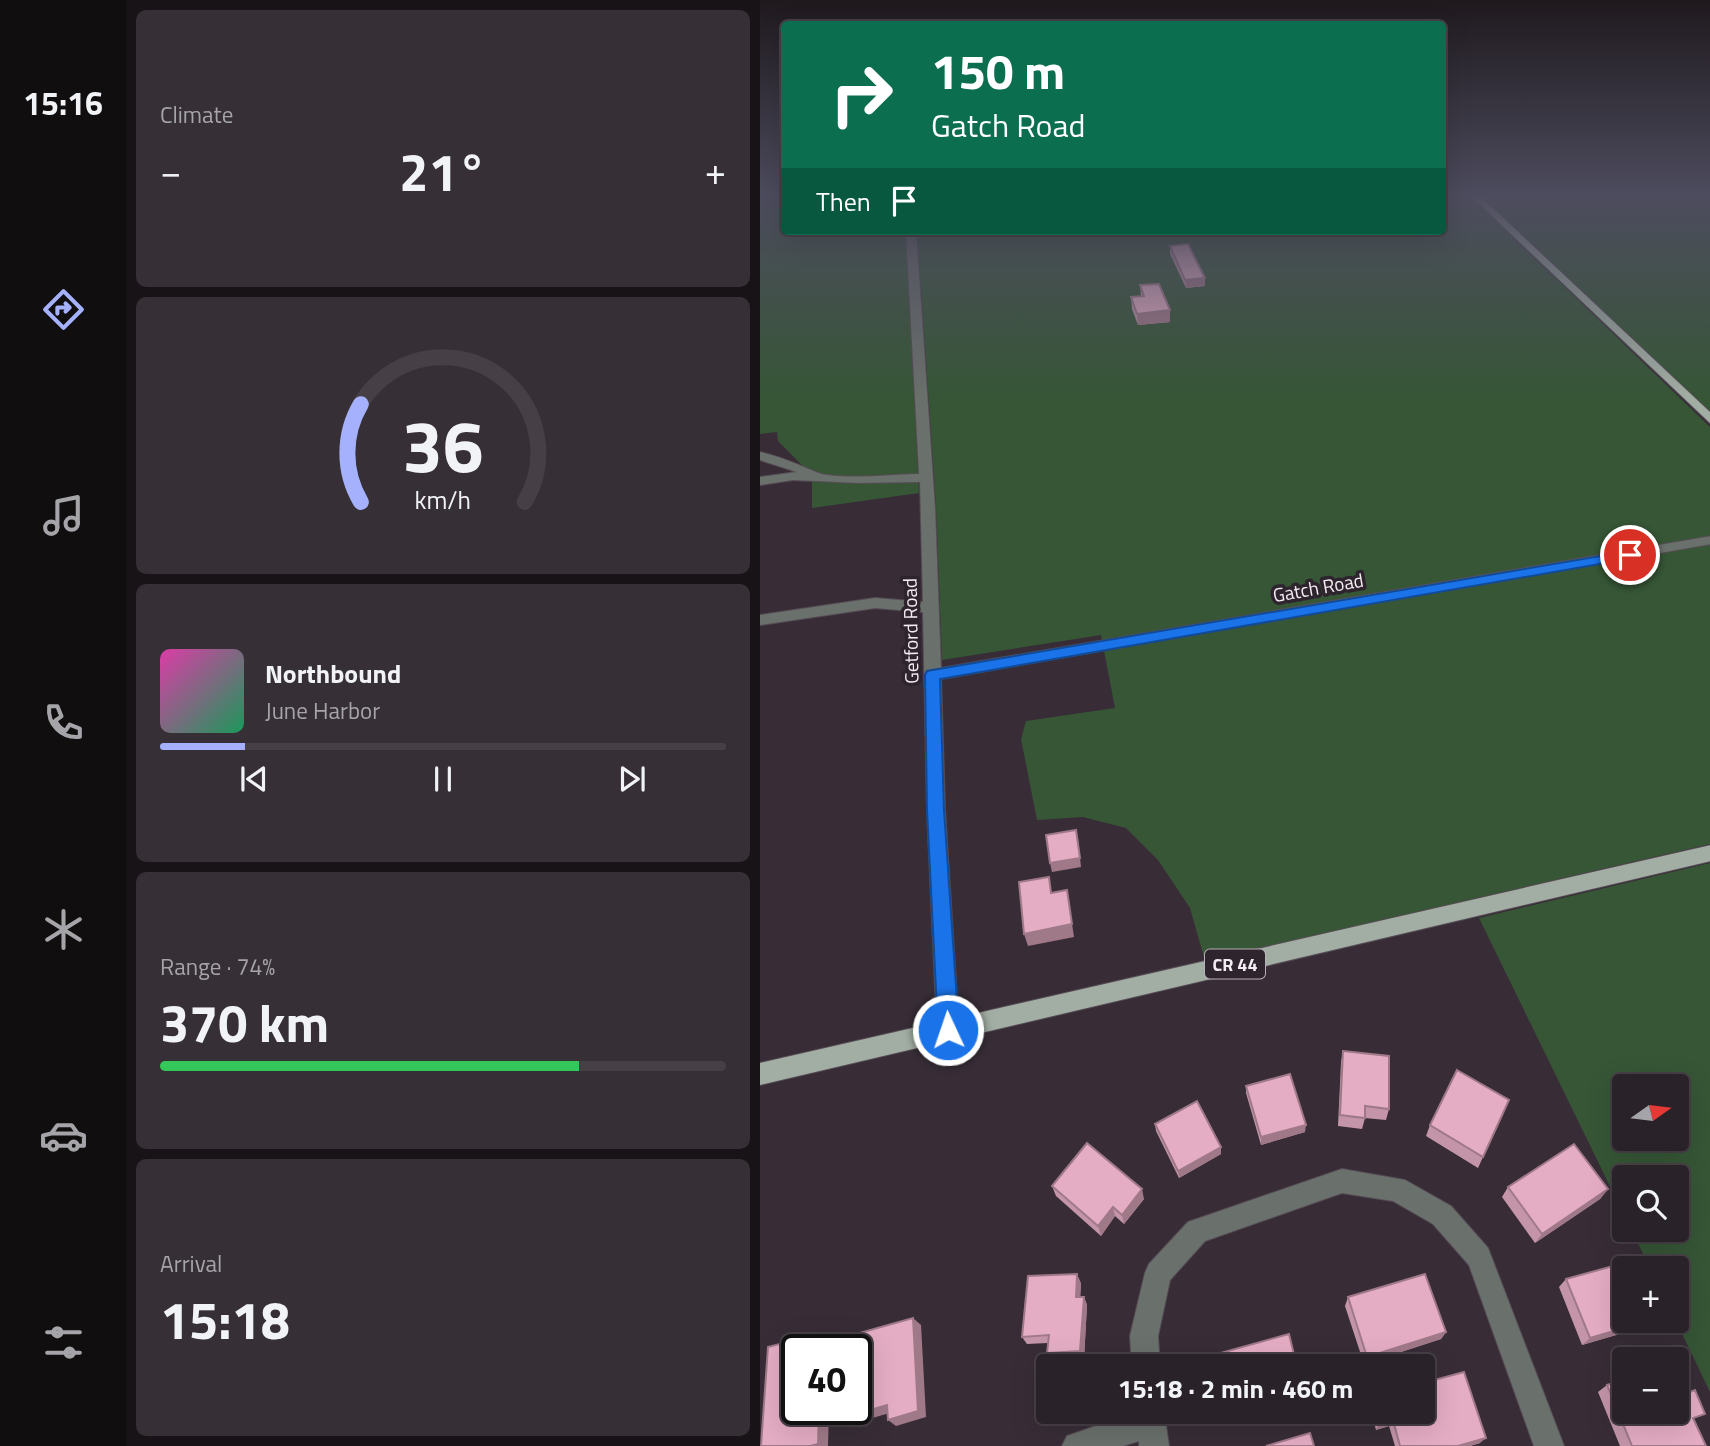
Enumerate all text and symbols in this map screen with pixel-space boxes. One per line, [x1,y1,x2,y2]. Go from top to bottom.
text: 150 m [931,33,1065,108]
icon: right [816,49,907,140]
text: 15:16 [23,79,103,127]
text: Climate [160,97,233,132]
text: Gatch Road [931,101,1085,149]
text: 21° [399,132,487,211]
text: − [160,142,181,200]
text: + [705,142,726,200]
text: Then [816,182,871,221]
icon: arrive [885,182,923,220]
icon: directions [39,285,88,334]
text: 36 [402,390,484,500]
text: km/h [415,481,471,519]
icon: music [39,491,88,540]
pin [1600,525,1660,585]
icon: arrive [1611,536,1649,574]
street label: Gatch Road [1270,565,1366,609]
street label: Getford Road [895,578,925,684]
text: Northbound [265,654,401,693]
text: June Harbor [265,693,380,728]
icon: phone [39,698,88,747]
icon: previous [235,760,273,798]
icon: pause [424,760,462,798]
icon: next [613,760,651,798]
icon: climate [39,905,88,954]
text: Range · 74% [160,949,275,984]
road number: CR 44 [1205,950,1265,979]
text: 370 km [160,983,329,1062]
position arrow [911,993,985,1067]
north arrow [1612,1074,1689,1152]
map controls [1612,1074,1689,1424]
icon: car [39,1111,88,1160]
button: search [1612,1165,1689,1242]
text: Arrival [160,1246,222,1281]
button: + [1612,1256,1689,1333]
text: 15:18 [160,1280,290,1359]
icon: filters [39,1318,88,1367]
speed limit sign: 40 [781,1334,872,1425]
button: − [1612,1347,1689,1424]
text: 15:18 · 2 min · 460 m [1118,1369,1353,1408]

